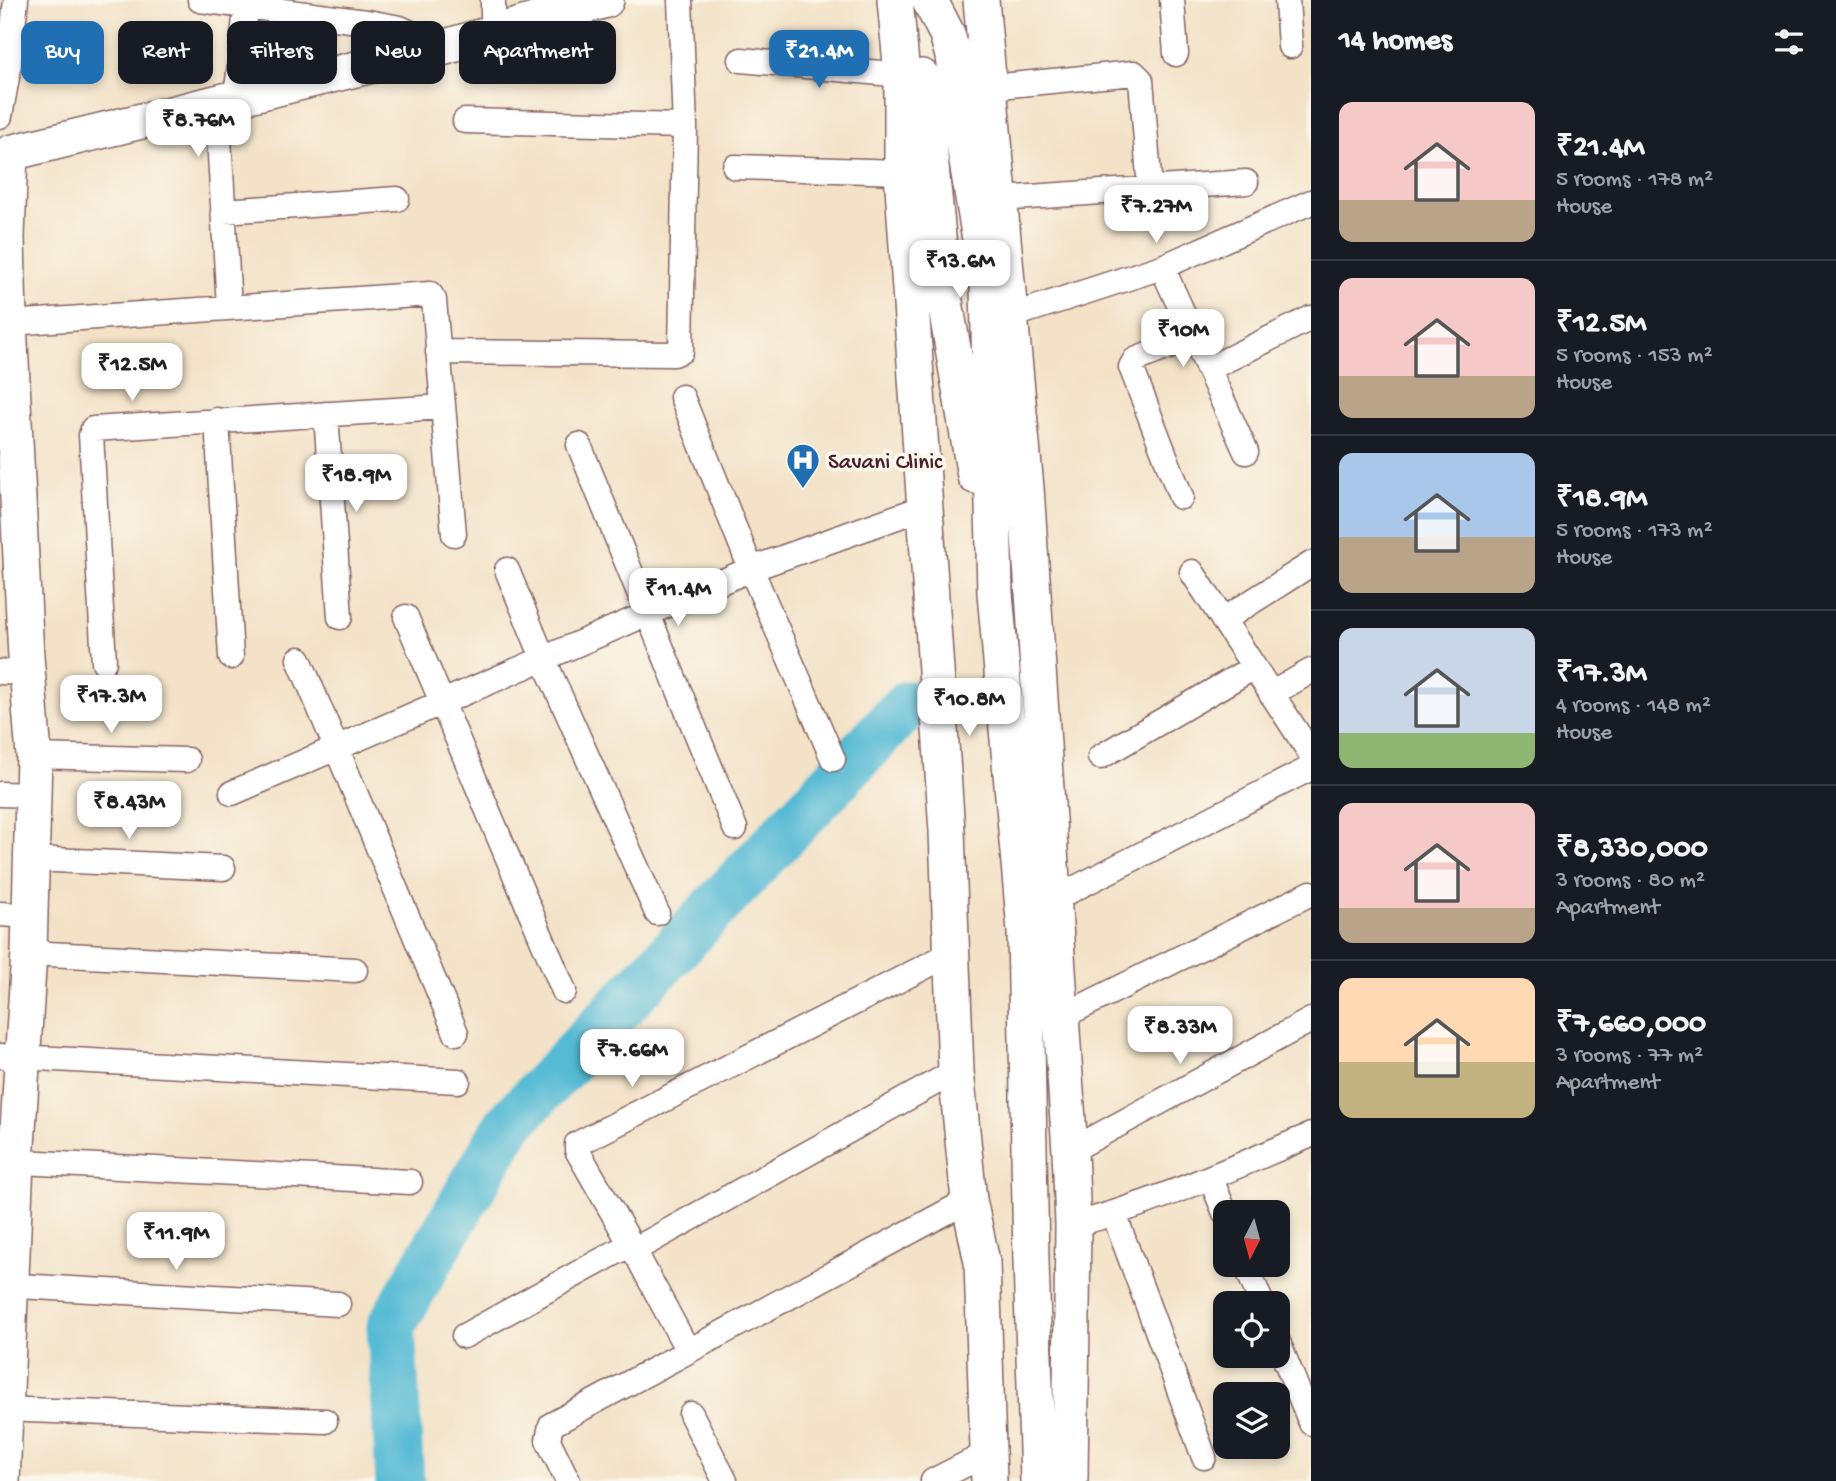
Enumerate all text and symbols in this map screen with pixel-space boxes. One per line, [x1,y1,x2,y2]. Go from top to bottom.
chip: Buy [21,21,104,84]
chip: Rent [118,21,213,84]
chip: Filters [227,21,337,84]
chip: New [351,21,445,84]
chip: Apartment [459,21,616,84]
icon: filters [1770,23,1808,61]
text: 14 homes [1339,25,1452,60]
pin: ₹21.4M [762,31,876,90]
text: ₹21.4M [785,39,853,66]
pin: ₹8.76M [141,100,255,159]
text: ₹8.76M [162,108,234,135]
icon: home [1395,130,1479,214]
text: ₹21.4M [1556,132,1644,167]
text: 5 rooms · 178 m² [1556,167,1713,194]
pin: ₹7.27M [1099,186,1213,245]
text: ₹7.27M [1120,194,1192,221]
text: House [1556,194,1612,221]
pin: ₹13.6M [903,240,1017,300]
text: ₹13.6M [925,249,995,276]
icon: home [1395,306,1479,390]
text: ₹12.5M [1556,308,1646,343]
pin: ₹10M [1142,310,1224,369]
text: ₹10M [1157,318,1209,345]
text: 5 rooms · 153 m² [1556,343,1713,370]
pin: ₹12.5M [75,344,189,403]
text: ₹12.5M [98,352,167,379]
text: House [1556,370,1612,397]
hospital icon: Savani Clinic [784,441,822,490]
place label: Savani Clinic [828,450,943,477]
pin: ₹18.9M [299,454,413,514]
text: ₹18.9M [321,463,391,490]
icon: home [1395,481,1479,565]
text: ₹18.9M [1556,483,1647,518]
text: 5 rooms · 173 m² [1556,518,1713,545]
text: House [1556,545,1612,572]
pin: ₹11.4M [621,568,735,628]
text: ₹11.4M [645,577,711,604]
icon: home [1395,656,1479,740]
text: ₹17.3M [1556,658,1647,693]
pin: ₹17.3M [54,676,168,735]
pin: ₹10.8M [912,678,1026,738]
text: ₹17.3M [76,684,146,711]
text: ₹10.8M [933,687,1005,714]
text: 4 rooms · 148 m² [1556,693,1711,720]
text: House [1556,720,1612,747]
pin: ₹8.43M [72,782,186,841]
text: ₹8.43M [93,790,165,817]
icon: home [1395,831,1479,915]
text: ₹8,330,000 [1556,833,1708,868]
text: 3 rooms · 80 m² [1556,868,1705,895]
text: Apartment [1556,895,1660,922]
pin: ₹8.33M [1123,1006,1237,1066]
icon: home [1395,1006,1479,1090]
text: ₹7,660,000 [1556,1008,1706,1043]
text: ₹8.33M [1144,1015,1216,1042]
pin: ₹7.66M [575,1030,689,1089]
text: ₹7.66M [596,1038,668,1065]
text: 3 rooms · 77 m² [1556,1043,1703,1070]
text: Apartment [1556,1070,1660,1097]
north arrow [1213,1200,1290,1278]
map controls [1213,1200,1290,1459]
pin: ₹11.9M [119,1212,233,1272]
text: ₹11.9M [143,1221,209,1248]
button: locate [1213,1291,1290,1368]
button: layers [1213,1382,1290,1459]

